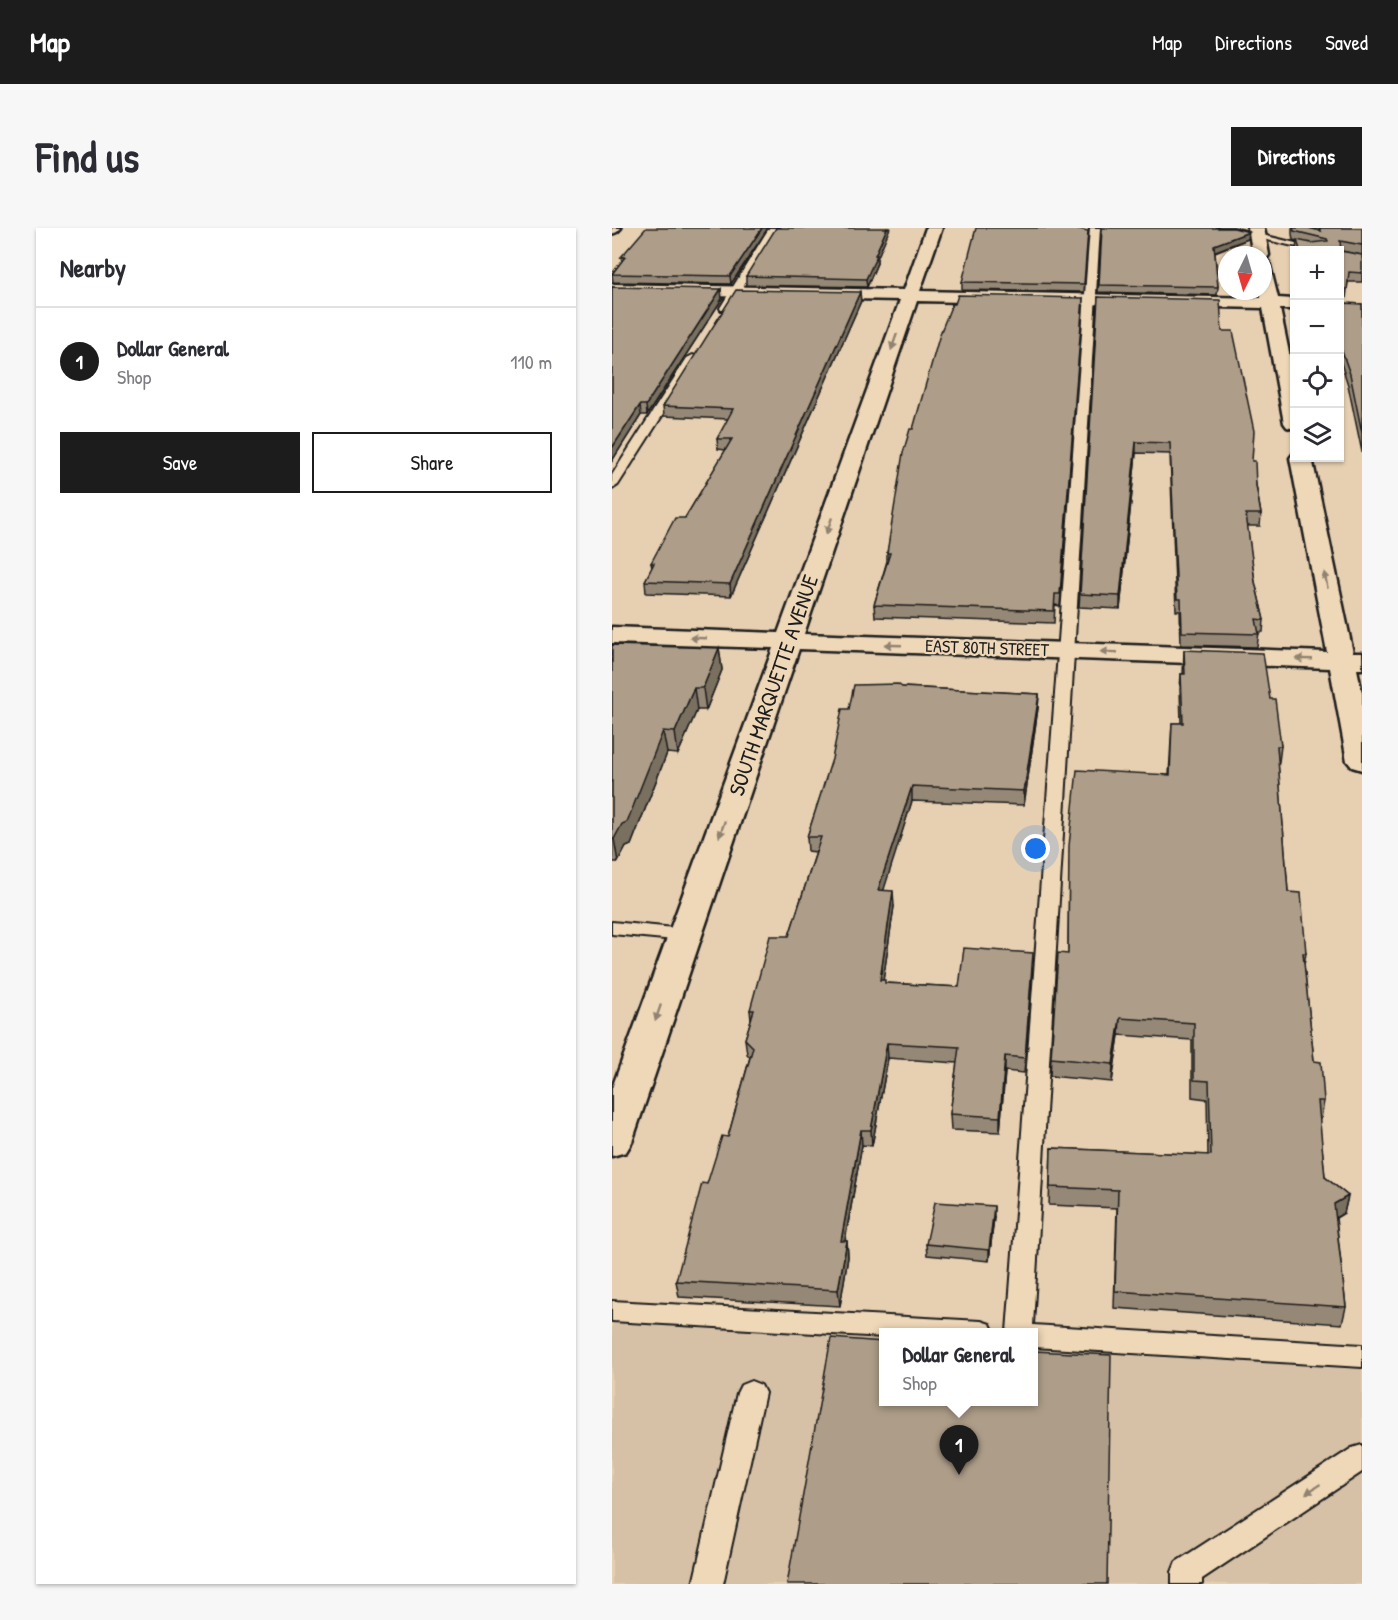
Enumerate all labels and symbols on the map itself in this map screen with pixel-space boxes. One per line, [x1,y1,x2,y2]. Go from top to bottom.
north arrow [1218,246,1272,300]
one-way arrow [888,334,898,352]
one-way arrow [823,517,833,535]
street label: SOUTH MARQUETTE AVENUE [721,570,825,799]
one-way arrow [1321,571,1330,590]
street label: EAST 80TH STREET [925,633,1050,662]
one-way arrow [688,634,707,643]
one-way arrow [883,640,902,649]
one-way arrow [1099,648,1118,657]
one-way arrow [1294,654,1313,663]
one-way arrow [717,820,727,838]
your location [1021,834,1050,863]
one-way arrow [652,1004,662,1022]
pin: 1 [940,1426,978,1475]
one-way arrow [1305,1483,1321,1494]

